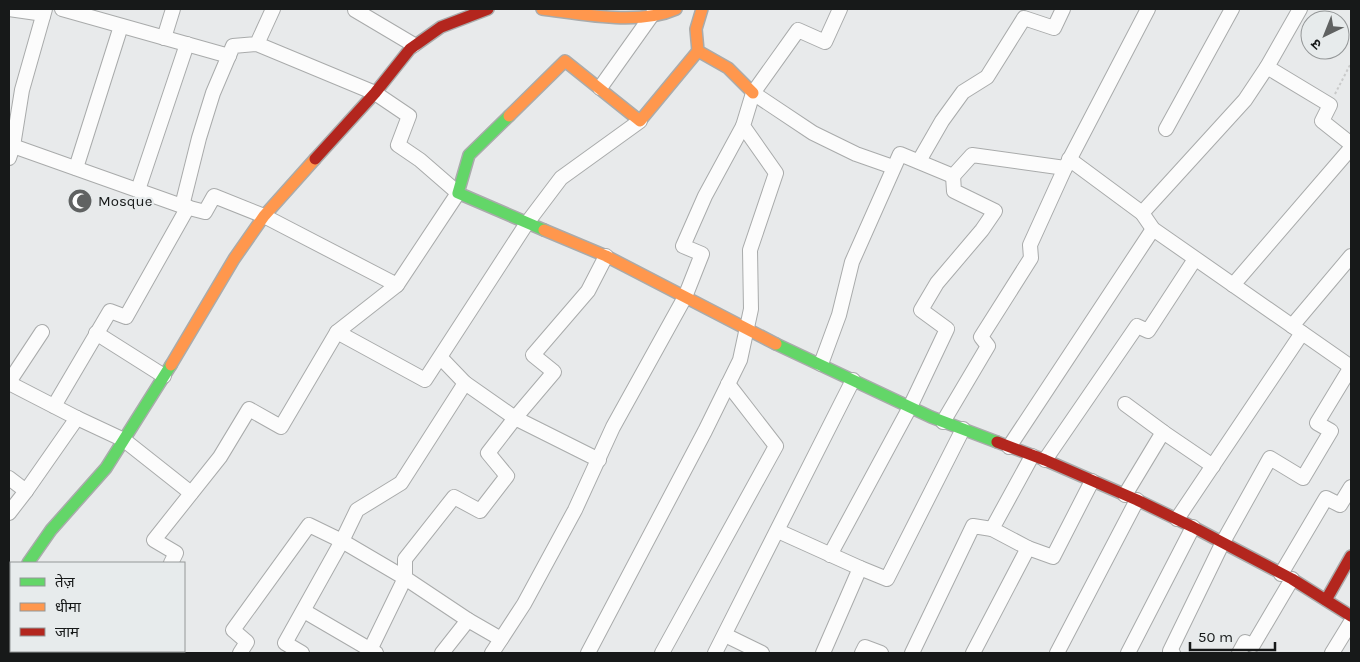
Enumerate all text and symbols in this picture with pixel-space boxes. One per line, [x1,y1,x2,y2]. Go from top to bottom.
north arrow [1300,10,1350,60]
text: उ [1307,35,1325,53]
mosque icon: Mosque [67,188,93,214]
place label: Mosque [98,192,152,210]
legend [10,562,185,652]
text: तेज़ [55,573,76,591]
text: धीमा [55,598,82,616]
scale bar [1190,620,1275,652]
text: जाम [55,623,80,641]
text: 50 m [1198,628,1233,646]

